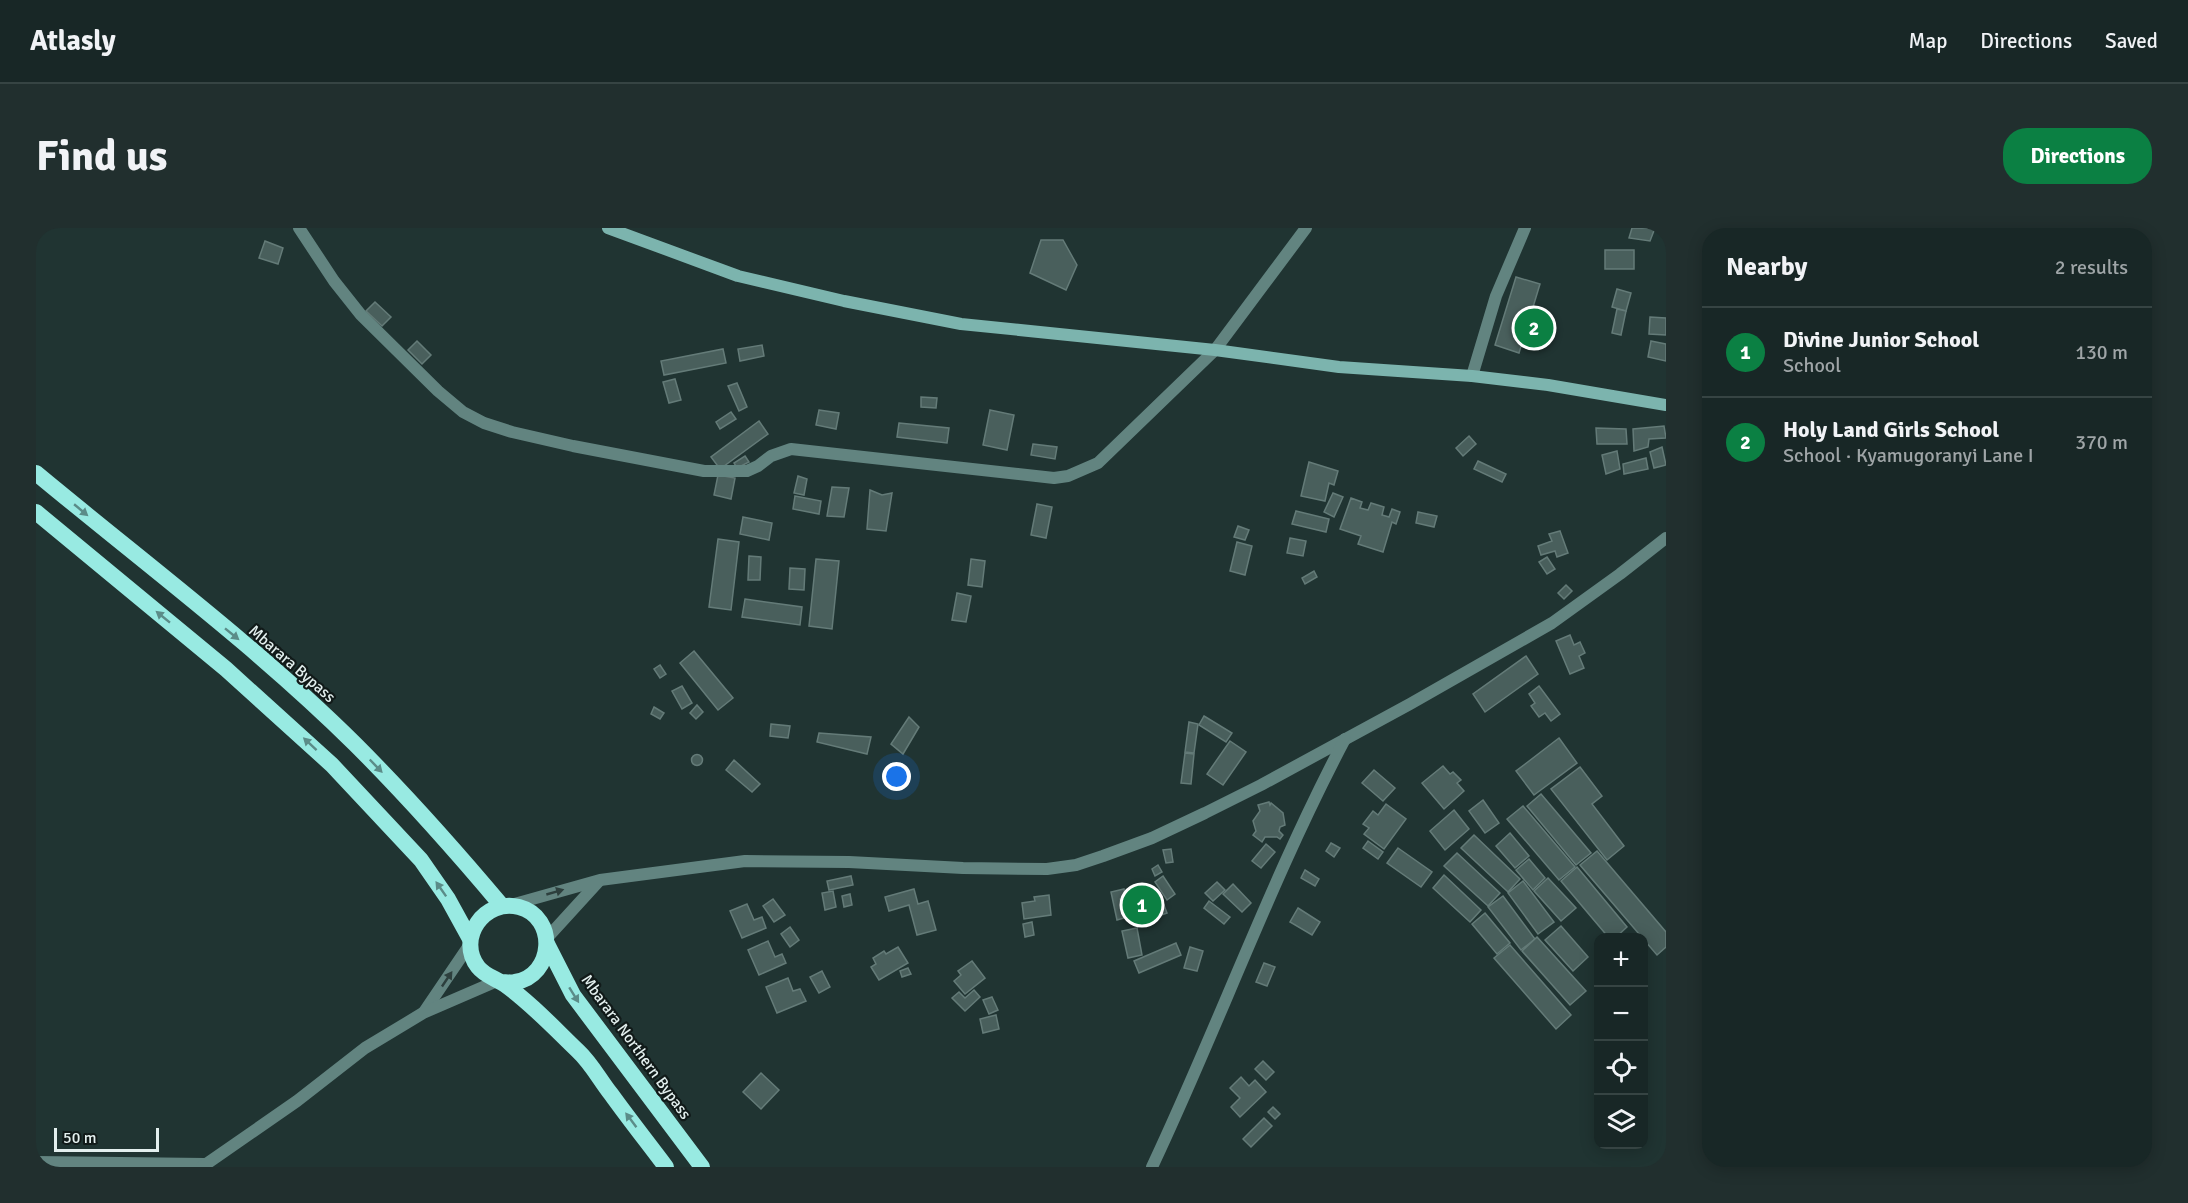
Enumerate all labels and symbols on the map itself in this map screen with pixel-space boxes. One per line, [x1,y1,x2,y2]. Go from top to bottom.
pin: 2 [1514,306,1554,350]
one-way arrow [73,504,89,517]
one-way arrow [156,611,171,624]
street label: Mbarara Bypass [245,621,339,707]
one-way arrow [224,628,239,640]
one-way arrow [303,737,318,751]
one-way arrow [368,758,382,772]
your location [882,762,911,791]
one-way arrow [435,881,447,897]
pin: 1 [1122,882,1162,928]
one-way arrow [546,887,564,897]
one-way arrow [441,971,453,987]
street label: Mbarara Northern Bypass [577,971,695,1123]
one-way arrow [569,987,580,1004]
one-way arrow [625,1113,637,1128]
scale bar [54,1125,159,1152]

